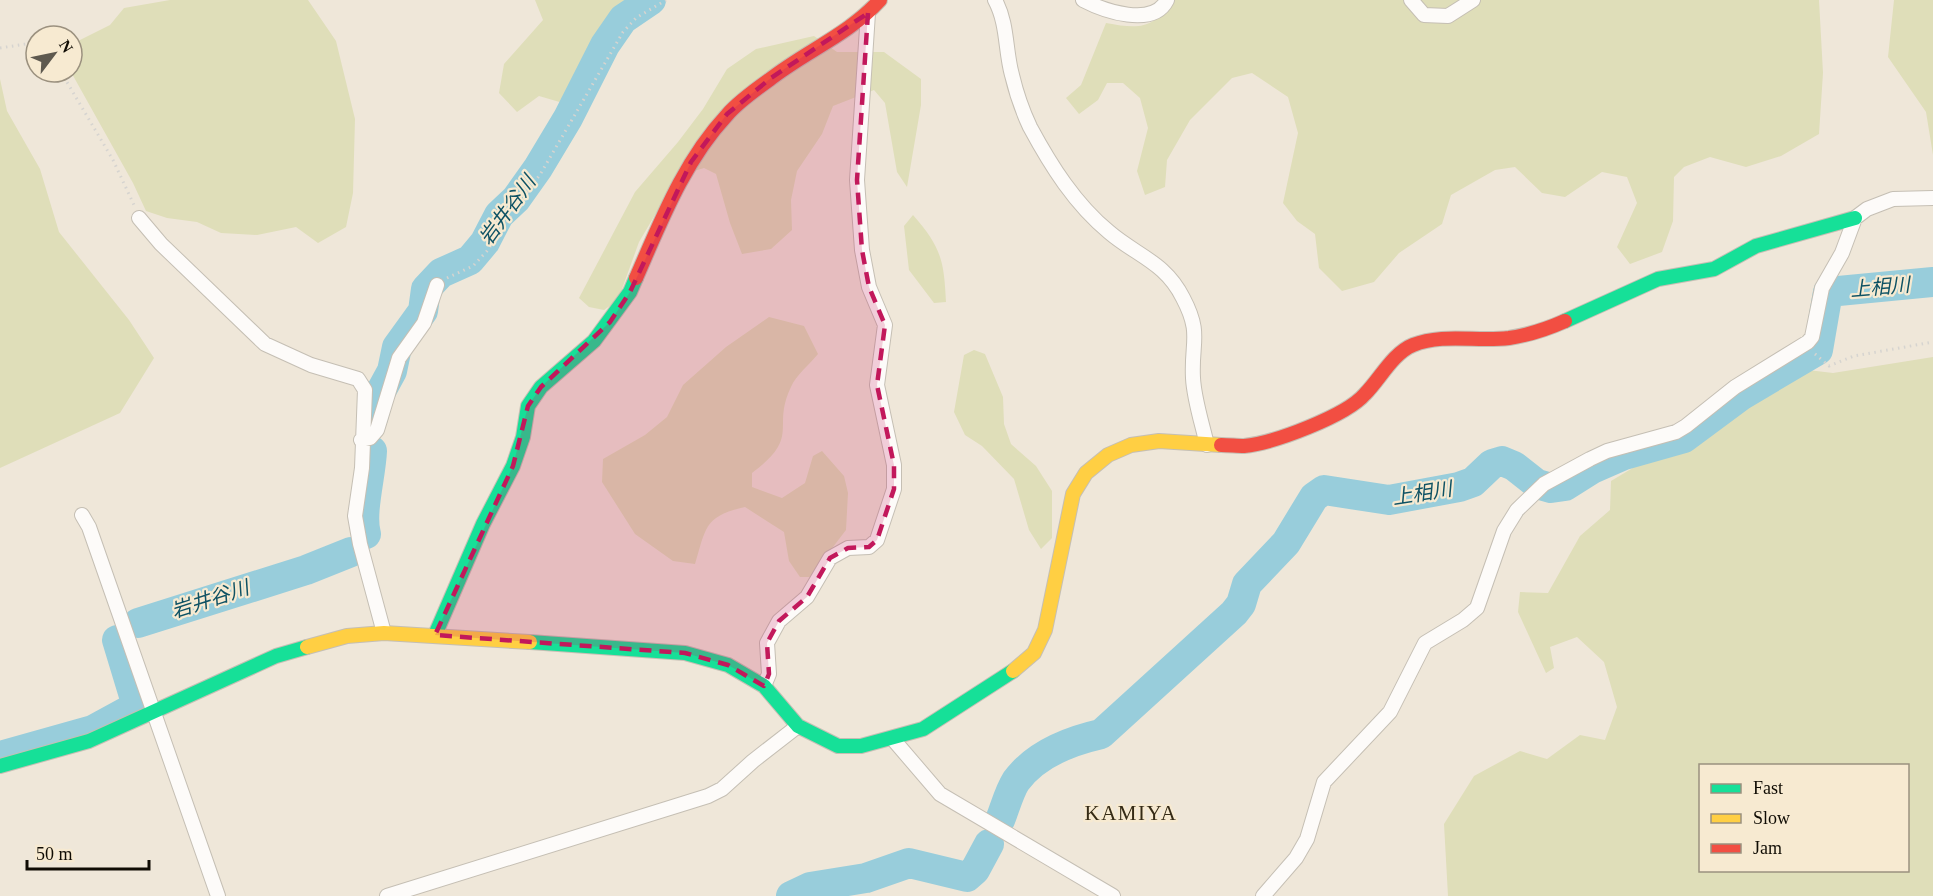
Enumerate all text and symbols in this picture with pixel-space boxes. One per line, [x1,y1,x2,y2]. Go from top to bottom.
north arrow [24,24,84,84]
text: N [56,37,77,56]
water label: 岩井谷川 [475,170,541,249]
water label: 上相川 [1849,273,1913,301]
water label: 上相川 [1391,477,1455,509]
water label: 岩井谷川 [169,576,253,622]
legend [1699,764,1909,872]
text: Fast [1753,778,1783,798]
district label: KAMIYA [1085,801,1178,825]
text: Slow [1753,808,1790,828]
scale bar [27,833,148,871]
text: Jam [1753,838,1782,858]
text: 50 m [36,844,73,864]

